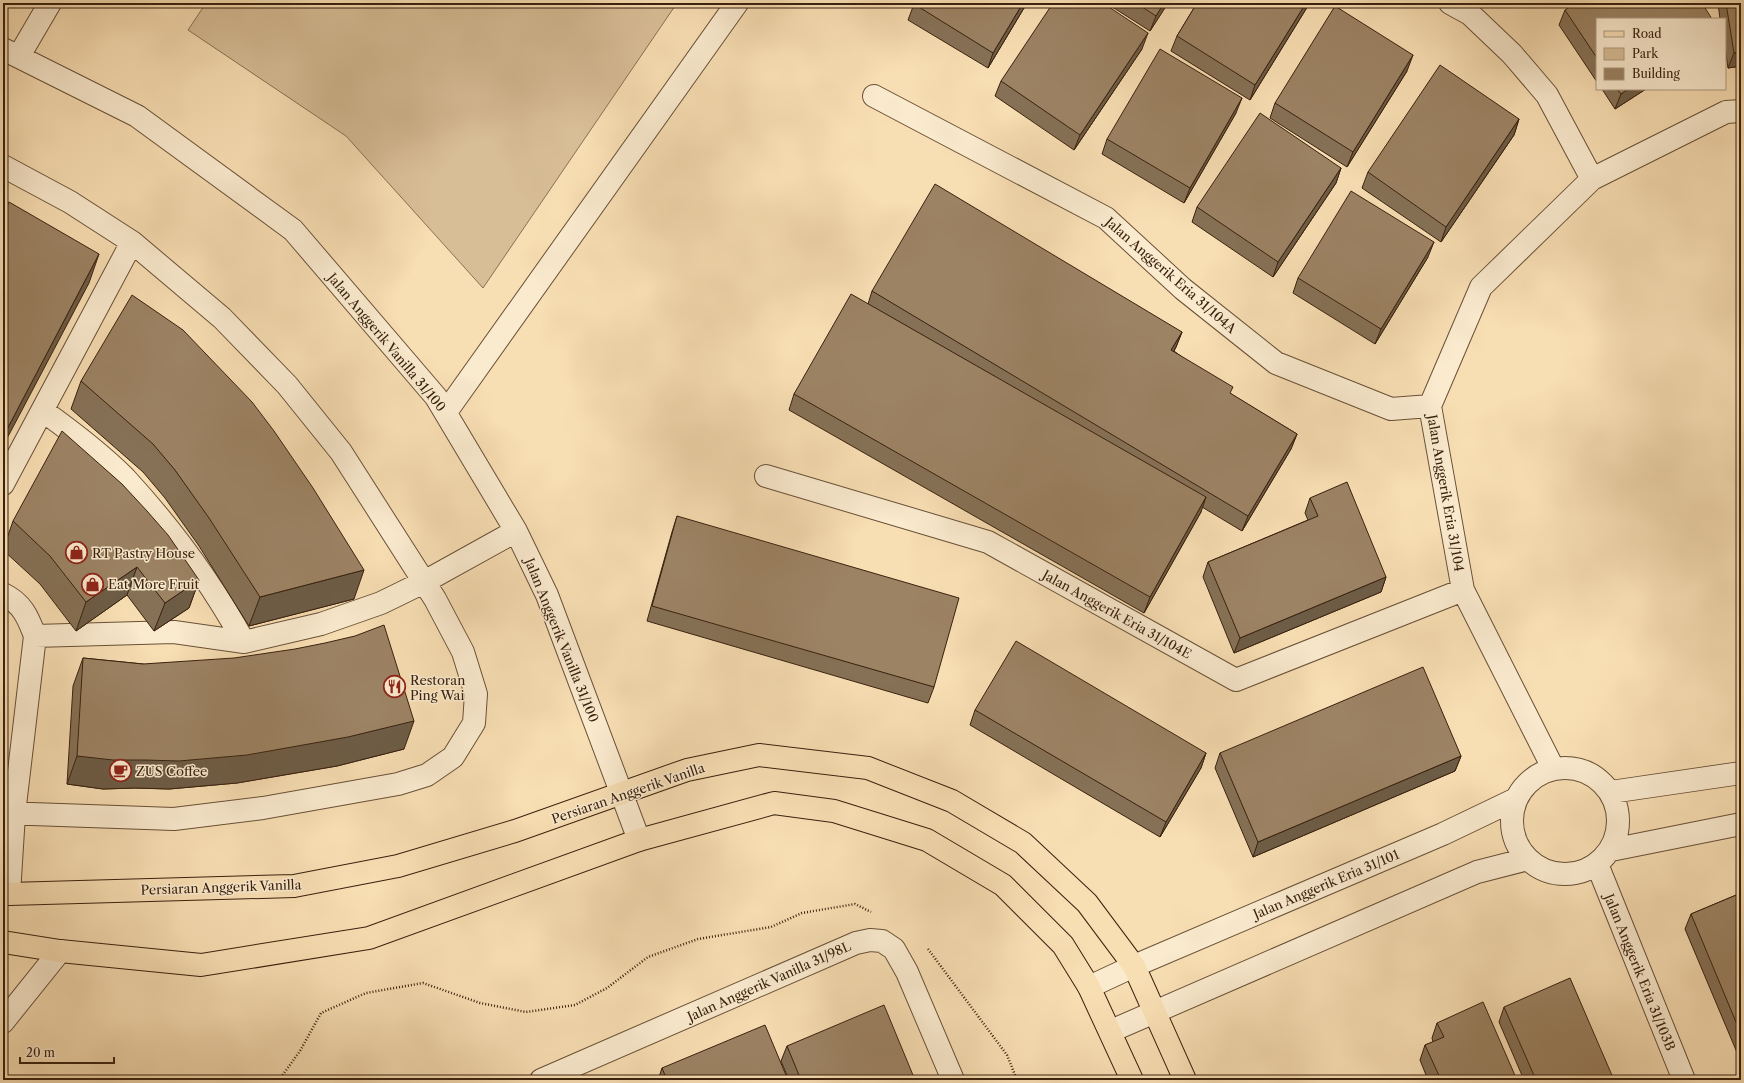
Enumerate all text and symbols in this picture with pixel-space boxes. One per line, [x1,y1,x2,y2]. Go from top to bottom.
legend [1596,18,1726,90]
text: Road [1632,26,1662,41]
text: Park [1632,46,1659,61]
text: Building [1632,66,1680,81]
street label: Jalan Anggerik Eria 31/104A [1101,212,1240,337]
street label: Jalan Anggerik Vanilla 31/100 [323,268,450,414]
street label: Jalan Anggerik Eria 31/104 [1424,411,1468,573]
shop icon: RT Pastry House [63,540,89,566]
place label: RT Pastry House [92,545,195,561]
street label: Jalan Anggerik Vanilla 31/100 [521,554,602,724]
street label: Jalan Anggerik Eria 31/104E [1038,565,1194,662]
shop icon: Eat More Fruit [79,571,105,597]
place label: Eat More Fruit [108,576,200,592]
place label: Restoran Ping Wai [410,672,465,703]
restaurant icon: Restoran Ping Wai [382,674,408,700]
cafe icon: ZUS Coffee [107,758,133,784]
street label: Persiaran Anggerik Vanilla [549,759,707,827]
place label: ZUS Coffee [136,763,207,779]
street label: Jalan Anggerik Eria 31/101 [1249,846,1402,923]
street label: Persiaran Anggerik Vanilla [140,876,302,898]
street label: Jalan Anggerik Eria 31/103B [1600,889,1679,1053]
street label: Jalan Anggerik Vanilla 31/98L [683,937,854,1025]
scale bar [20,1039,114,1065]
text: 20 m [26,1045,55,1060]

